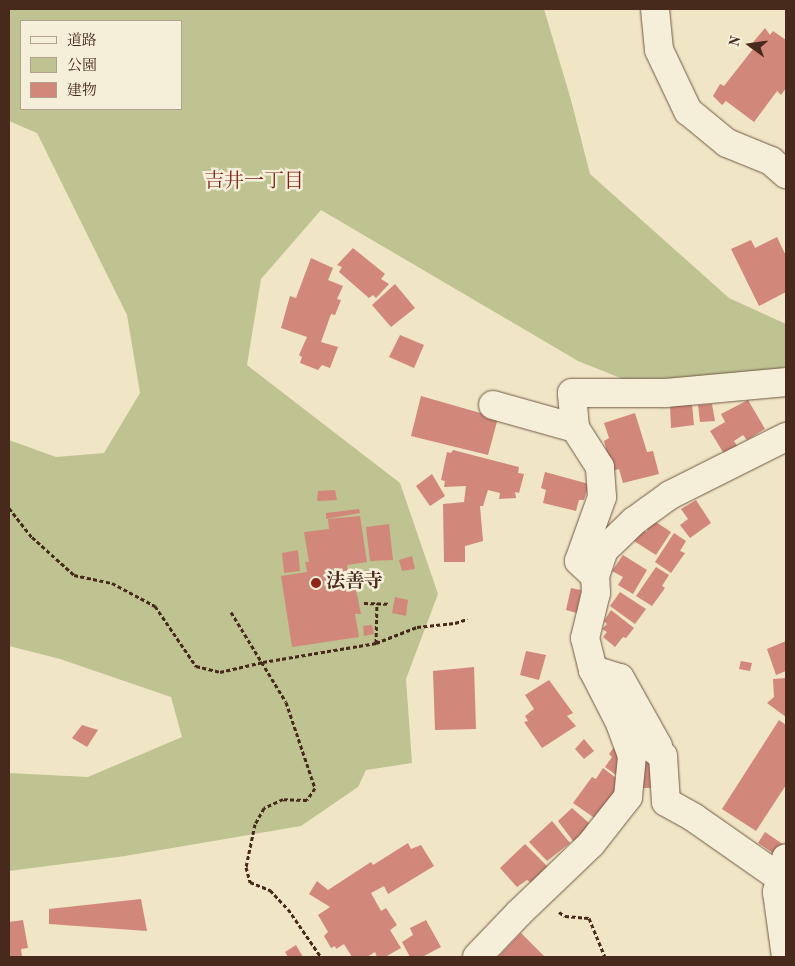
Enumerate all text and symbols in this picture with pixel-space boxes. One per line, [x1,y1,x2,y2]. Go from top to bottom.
legend [20,20,182,110]
north arrow [725,20,775,70]
text: 道路 [67,34,97,49]
text: N [727,34,744,48]
text: 公園 [67,59,97,74]
text: 建物 [67,84,97,99]
district label: 吉井一丁目 [204,170,304,194]
place label: 法善寺 [326,572,383,594]
marker: 法善寺 [310,577,322,589]

